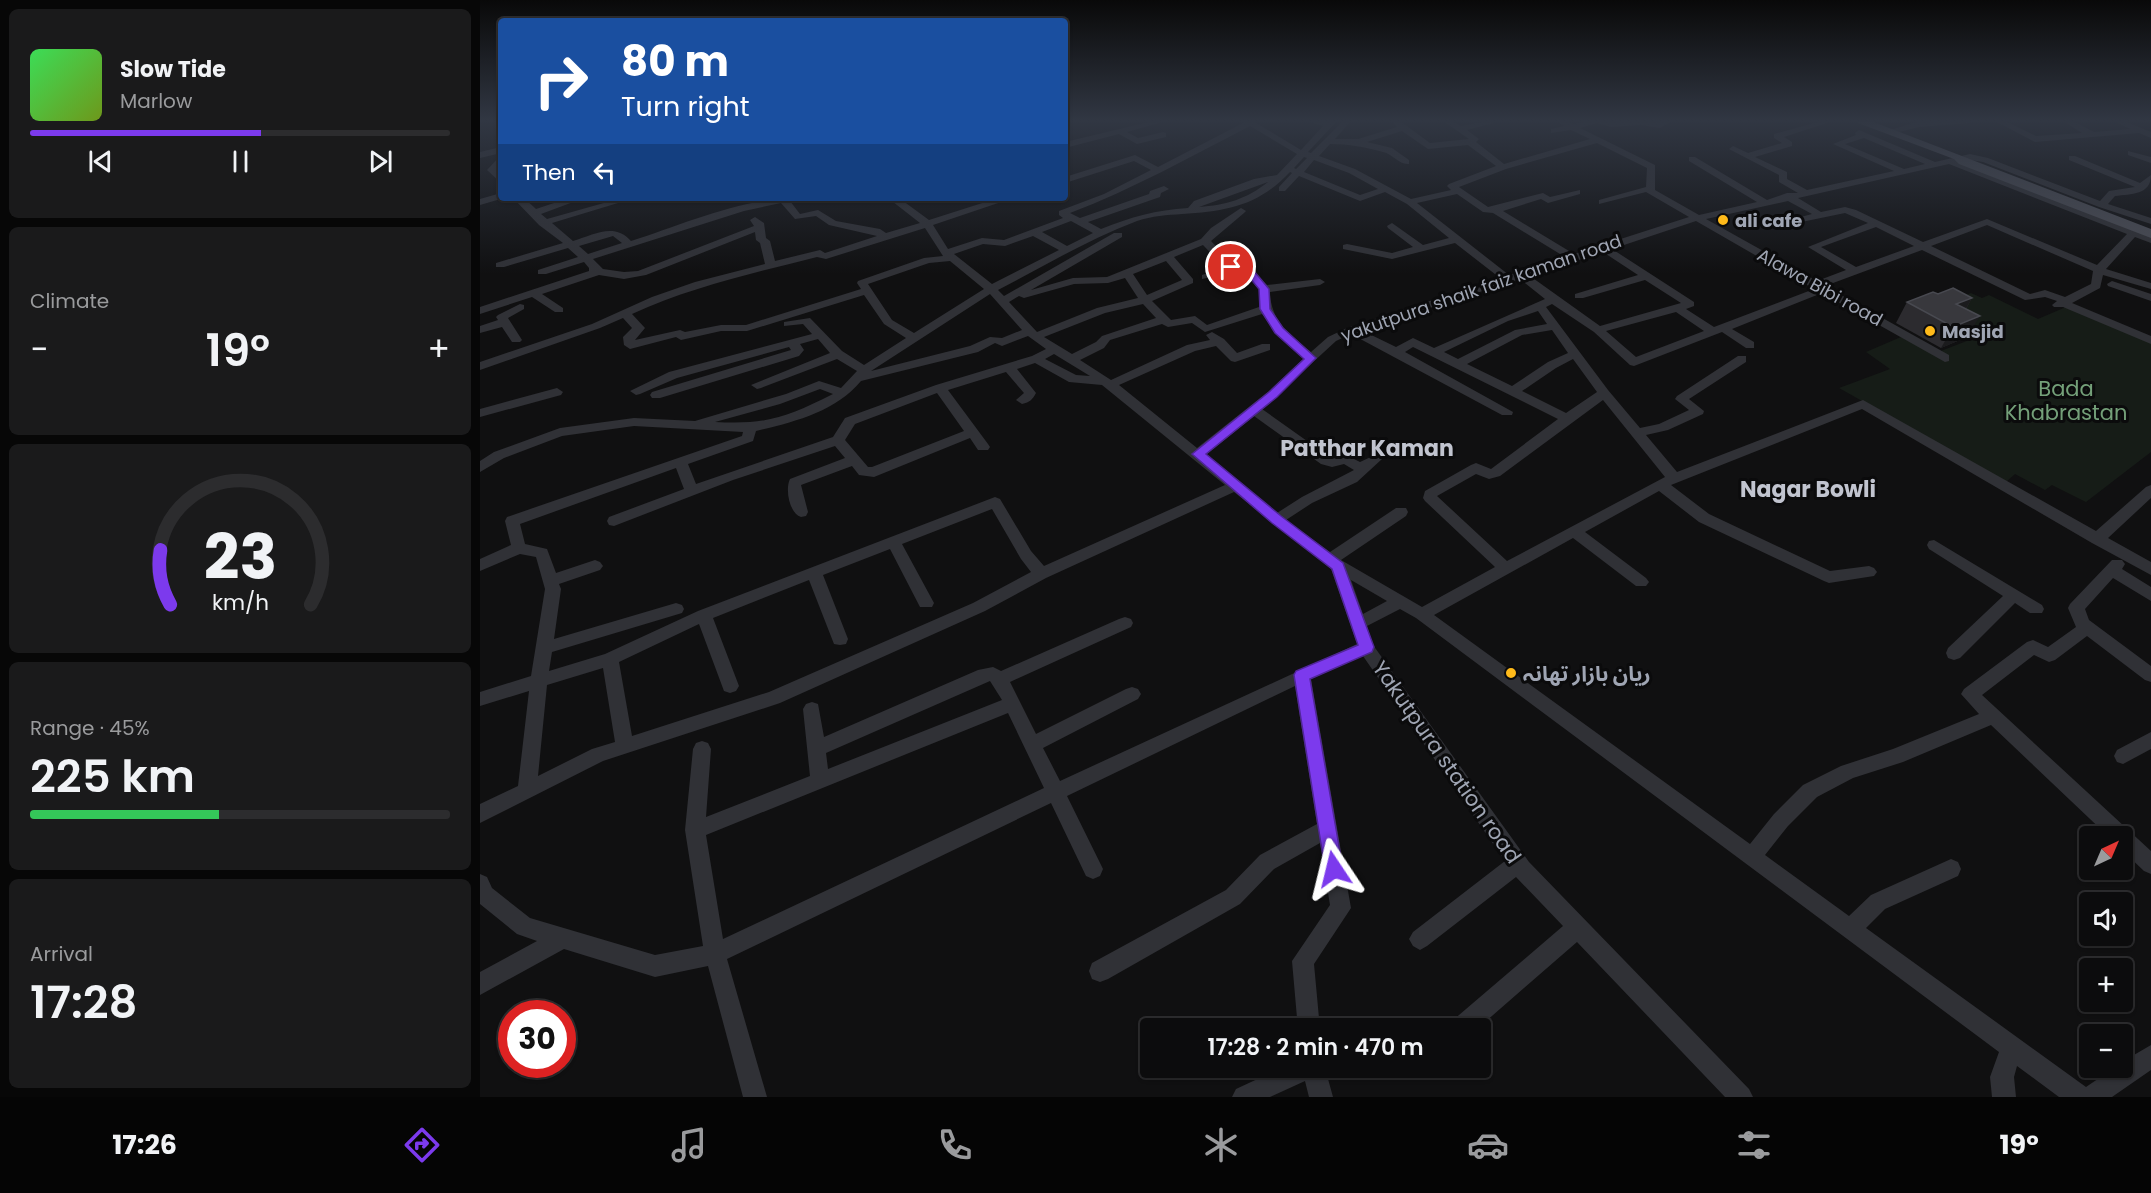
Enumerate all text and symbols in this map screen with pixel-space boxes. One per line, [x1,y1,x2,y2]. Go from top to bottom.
text: 80 m [621,32,729,91]
icon: right [522,42,600,120]
text: Slow Tide [120,54,226,85]
text: Marlow [120,87,192,115]
text: Turn right [621,88,750,125]
icon: previous [84,145,117,178]
icon: pause [224,145,257,178]
icon: next [364,145,397,178]
icon: left [588,156,621,189]
text: Then [522,157,576,188]
place label: ali cafe [1735,208,1802,233]
marker: ali cafe [1716,213,1730,227]
street label: yakutpura shaik faiz kaman road [1337,228,1625,348]
pin [1205,241,1256,292]
street label: Alawa Bibi road [1753,242,1887,332]
icon: arrive [1214,250,1247,283]
text: Climate [30,287,109,315]
text: 19° [206,319,270,382]
place label: Masjid [1942,319,2004,344]
marker: Masjid [1923,324,1937,338]
text: − [30,326,48,373]
text: + [427,326,450,373]
park label: Bada Khabrastan [2005,374,2127,427]
district label: Patthar Kaman [1280,433,1454,464]
district label: Nagar Bowli [1740,474,1876,505]
text: 23 [203,514,277,602]
text: km/h [211,588,269,619]
street label: Yakutpura station road [1366,655,1528,869]
place label: ریان بازار تھانہ [1523,659,1651,688]
marker: ریان بازار تھانہ [1504,666,1518,680]
text: Range · 45% [30,714,150,742]
text: 225 km [30,745,195,808]
north arrow [2079,826,2133,880]
map controls [2079,826,2133,1078]
position arrow [1302,837,1366,901]
button: sound [2079,892,2133,946]
text: Arrival [30,940,93,968]
button: + [2079,958,2133,1012]
text: 17:28 [30,971,138,1034]
speed limit sign: 30 [498,1000,576,1078]
button: − [2079,1024,2133,1078]
text: 17:28 · 2 min · 470 m [1207,1032,1424,1063]
icon: directions [401,1124,443,1166]
icon: music [668,1124,710,1166]
icon: phone [934,1124,976,1166]
icon: climate [1200,1124,1242,1166]
icon: car [1467,1124,1509,1166]
icon: filters [1733,1124,1775,1166]
text: 17:26 [112,1126,177,1163]
text: 19° [1999,1126,2039,1163]

